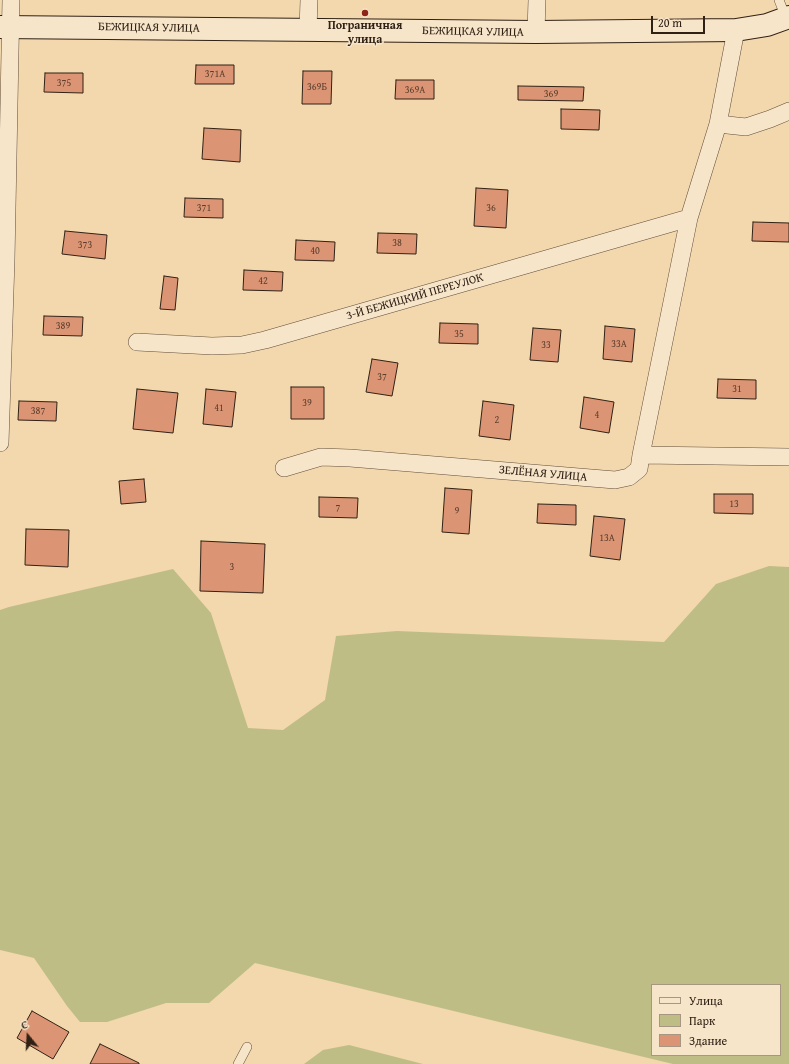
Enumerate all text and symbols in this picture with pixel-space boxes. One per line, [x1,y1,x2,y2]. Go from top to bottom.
marker: Пограничная улица [360,8,370,18]
scale bar [653,8,707,34]
text: 20 m [658,14,682,31]
place label: Пограничная улица [328,19,402,47]
street label: БЕЖИЦКАЯ УЛИЦА [98,20,200,36]
street label: БЕЖИЦКАЯ УЛИЦА [422,24,524,40]
house number: 371А [205,68,225,80]
house number: 375 [57,77,71,89]
house number: 369Б [307,81,327,93]
house number: 369А [405,84,425,96]
house number: 369 [544,88,558,100]
house number: 371 [197,202,211,214]
house number: 36 [486,202,496,214]
house number: 38 [392,237,402,249]
house number: 373 [78,239,92,251]
house number: 40 [310,245,320,257]
street label: 3-Й БЕЖИЦКИЙ ПЕРЕУЛОК [345,270,485,324]
house number: 42 [258,275,268,287]
house number: 389 [56,320,70,332]
house number: 35 [454,328,464,340]
house number: 33А [611,338,627,350]
house number: 33 [541,339,551,351]
house number: 37 [377,371,387,383]
house number: 31 [732,383,742,395]
house number: 39 [302,397,312,409]
house number: 41 [214,402,224,414]
house number: 387 [31,405,45,417]
house number: 4 [595,409,599,421]
house number: 2 [495,414,499,426]
street label: ЗЕЛЁНАЯ УЛИЦА [498,463,588,485]
house number: 13 [729,498,739,510]
house number: 7 [336,502,340,514]
house number: 9 [455,505,459,517]
house number: 13А [599,532,615,544]
house number: 3 [230,561,234,573]
legend [651,984,781,1056]
text: Улица [689,992,723,1009]
text: Парк [689,1012,715,1029]
north arrow [8,1016,48,1056]
text: С [19,1016,30,1033]
text: Здание [689,1032,727,1049]

